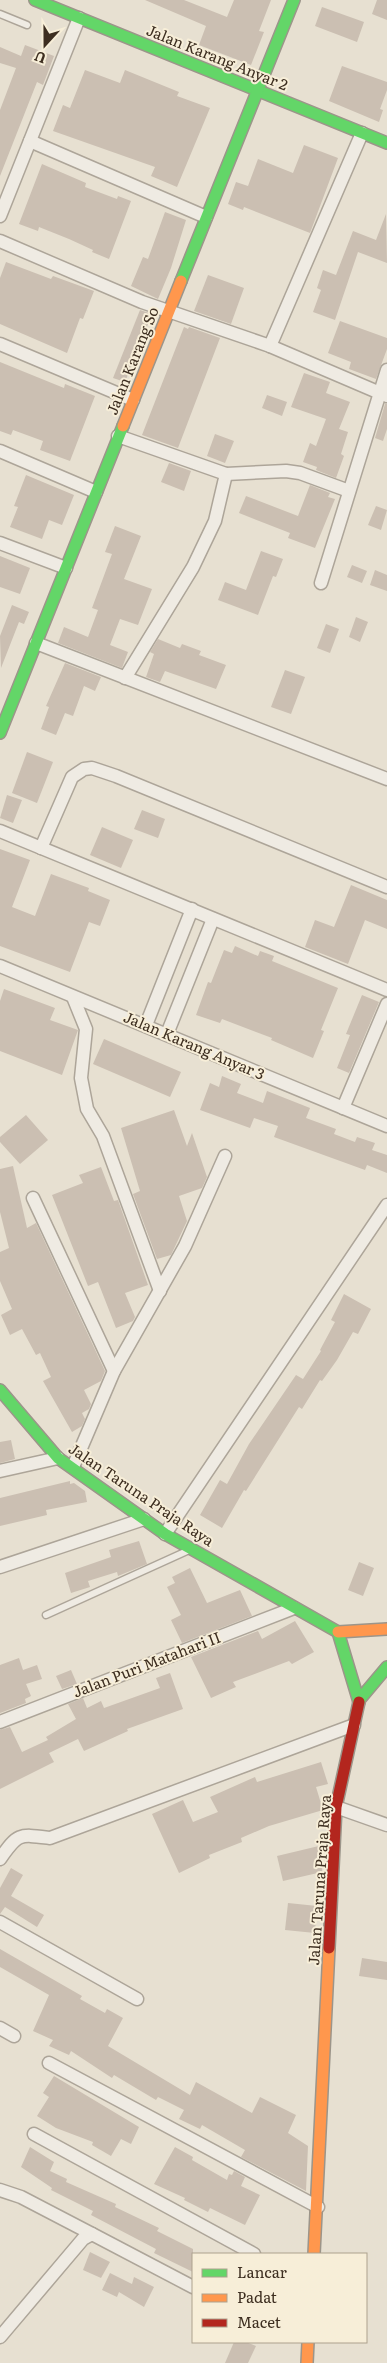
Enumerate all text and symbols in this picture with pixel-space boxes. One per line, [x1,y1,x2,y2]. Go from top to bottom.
street label: Jalan Karang Anyar 2 [143,18,292,96]
north arrow [20,20,70,70]
text: U [31,47,49,69]
street label: Jalan Karang So [99,303,164,418]
street label: Jalan Karang Anyar 3 [120,1004,269,1085]
street label: Jalan Taruna Praja Raya [64,1436,220,1552]
street label: Jalan Puri Matahari II [69,1625,224,1702]
street label: Jalan Taruna Praja Raya [301,1793,336,1966]
legend [192,2253,367,2343]
text: Lancar [237,2260,287,2283]
text: Padat [237,2285,277,2308]
text: Macet [237,2310,281,2333]

